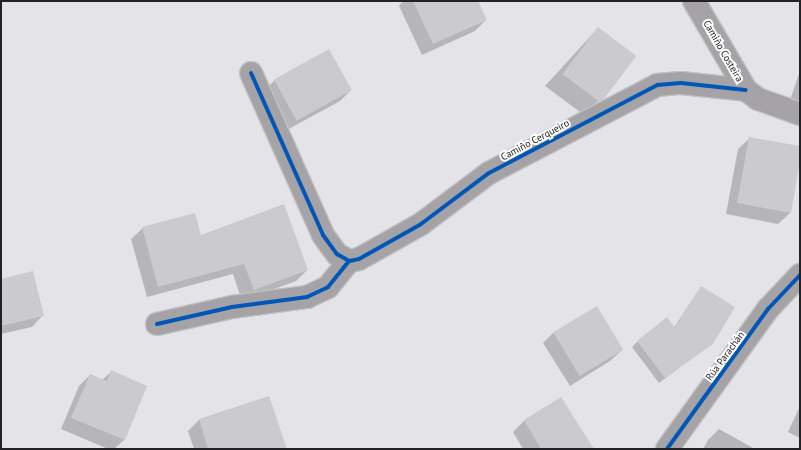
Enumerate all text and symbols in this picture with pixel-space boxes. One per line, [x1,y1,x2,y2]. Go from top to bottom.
street label: Camiño Costeira [701,18,745,84]
street label: Camiño Cerqueiro [499,117,571,163]
street label: Rúa Parachán [703,329,747,383]

